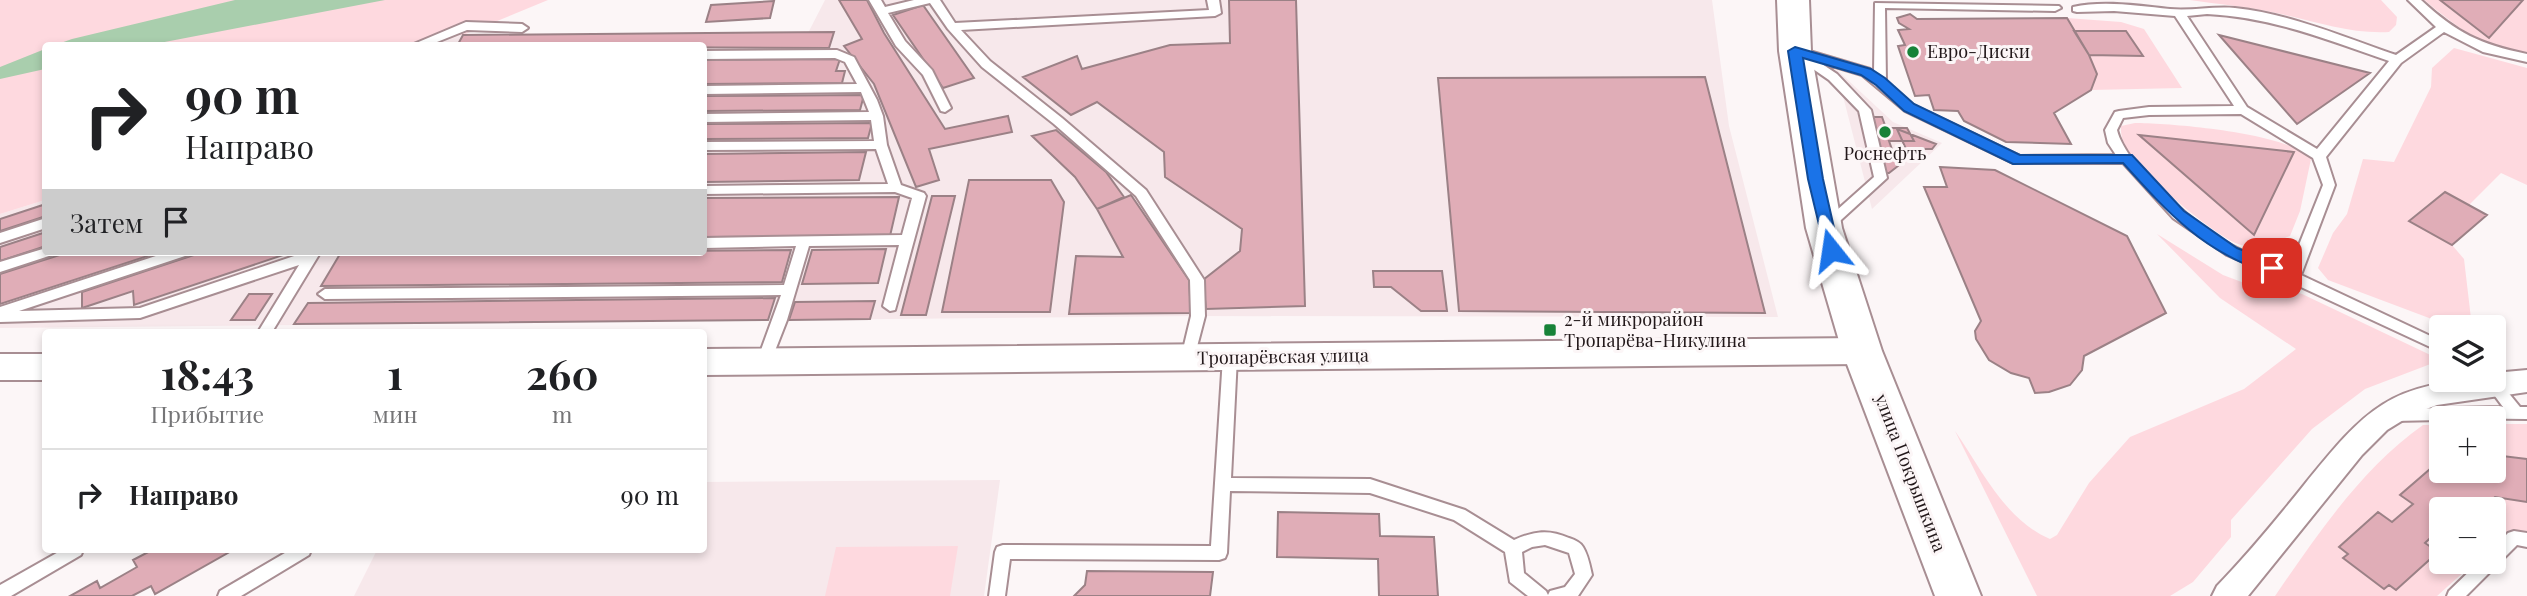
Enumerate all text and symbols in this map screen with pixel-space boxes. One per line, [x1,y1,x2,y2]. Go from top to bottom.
place label: Евро-Диски [1927,39,2030,63]
marker: Евро-Диски [1905,44,1921,60]
text: 90 m [185,61,299,126]
icon: right [70,70,161,161]
text: Направо [185,124,314,167]
marker: Роснефть [1877,124,1893,140]
place label: Роснефть [1844,141,1926,165]
icon: arrive [157,203,195,241]
text: Затем [70,205,143,240]
position arrow [1794,213,1868,287]
pin [2242,238,2302,298]
icon: arrive [2253,249,2291,287]
place label: 2-й микрорайон Тропарёва-Никулина [1564,307,1746,352]
map controls [2429,315,2506,574]
button: layers [2429,315,2506,392]
marker: 2-й микрорайон Тропарёва-Никулина [1542,322,1558,338]
street label: Тропарёвская улица [1197,343,1369,369]
text: 18:43 [160,345,254,401]
text: 1 [387,345,403,401]
text: 260 [526,345,599,401]
street label: улица Покрышкина [1869,389,1952,555]
text: Прибытие [150,398,264,429]
text: мин [373,398,417,429]
text: m [552,398,572,429]
button: + [2429,406,2506,483]
icon: right [70,476,108,514]
text: Направо [129,477,238,512]
text: 90 m [621,477,679,512]
button: − [2429,497,2506,574]

